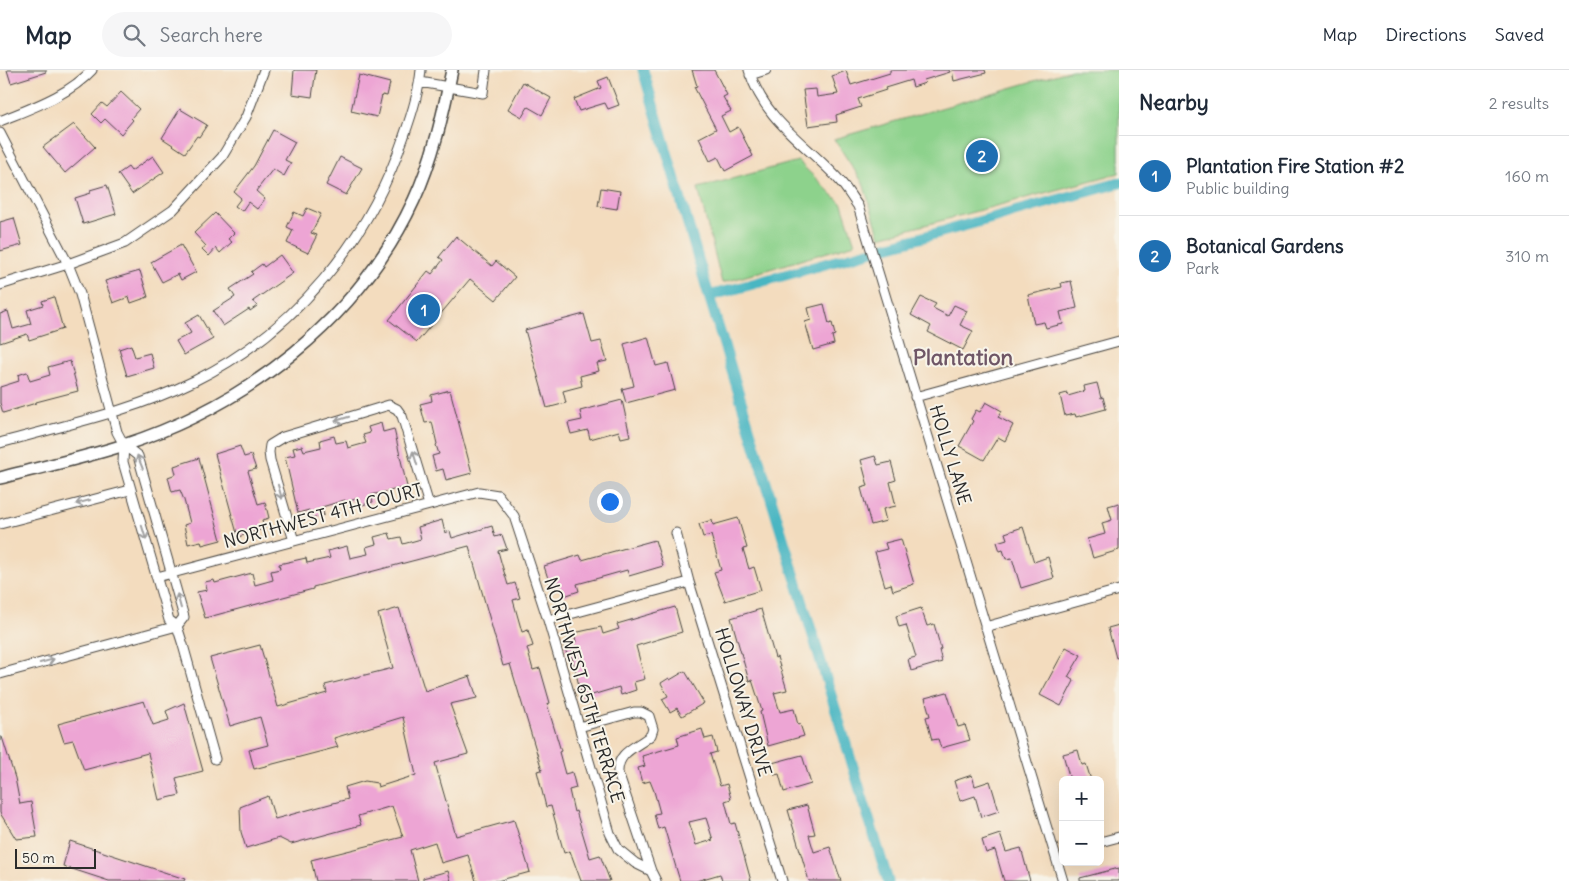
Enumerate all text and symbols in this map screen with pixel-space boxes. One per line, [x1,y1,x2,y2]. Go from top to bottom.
search box [102,12,452,57]
text: Map [25,20,72,50]
icon: search [120,21,148,49]
text: Search here [160,23,263,47]
text: Map [1322,23,1357,46]
text: Directions [1385,23,1467,46]
text: Saved [1495,23,1544,46]
text: Nearby [1139,89,1209,116]
text: 2 results [1489,93,1549,113]
pin: 2 [966,137,998,175]
text: Plantation Fire Station #2 [1186,154,1404,178]
text: 1 [1152,166,1158,186]
text: 160 m [1505,166,1549,186]
text: Public building [1186,178,1289,198]
text: Botanical Gardens [1186,234,1344,258]
text: 2 [1151,246,1159,266]
text: 310 m [1505,246,1549,266]
text: Park [1186,258,1219,278]
pin: 1 [408,291,440,329]
district label: Plantation [913,343,1014,371]
street label: HOLLY LANE [924,402,977,508]
one-way arrow [335,415,351,425]
one-way arrow [409,450,419,466]
one-way arrow [135,455,144,470]
street label: NORTHWEST 4TH COURT [221,478,425,553]
one-way arrow [275,484,285,500]
your location [597,489,623,515]
one-way arrow [76,498,92,507]
one-way arrow [139,525,149,541]
street label: NORTHWEST 65TH TERRACE [539,574,630,805]
one-way arrow [174,593,184,609]
street label: HOLLOWAY DRIVE [710,625,777,779]
one-way arrow [39,656,55,665]
map controls [1059,776,1104,866]
button: + [1059,776,1104,821]
button: − [1059,821,1104,866]
scale bar [15,846,96,869]
text: 50 m [22,849,55,867]

